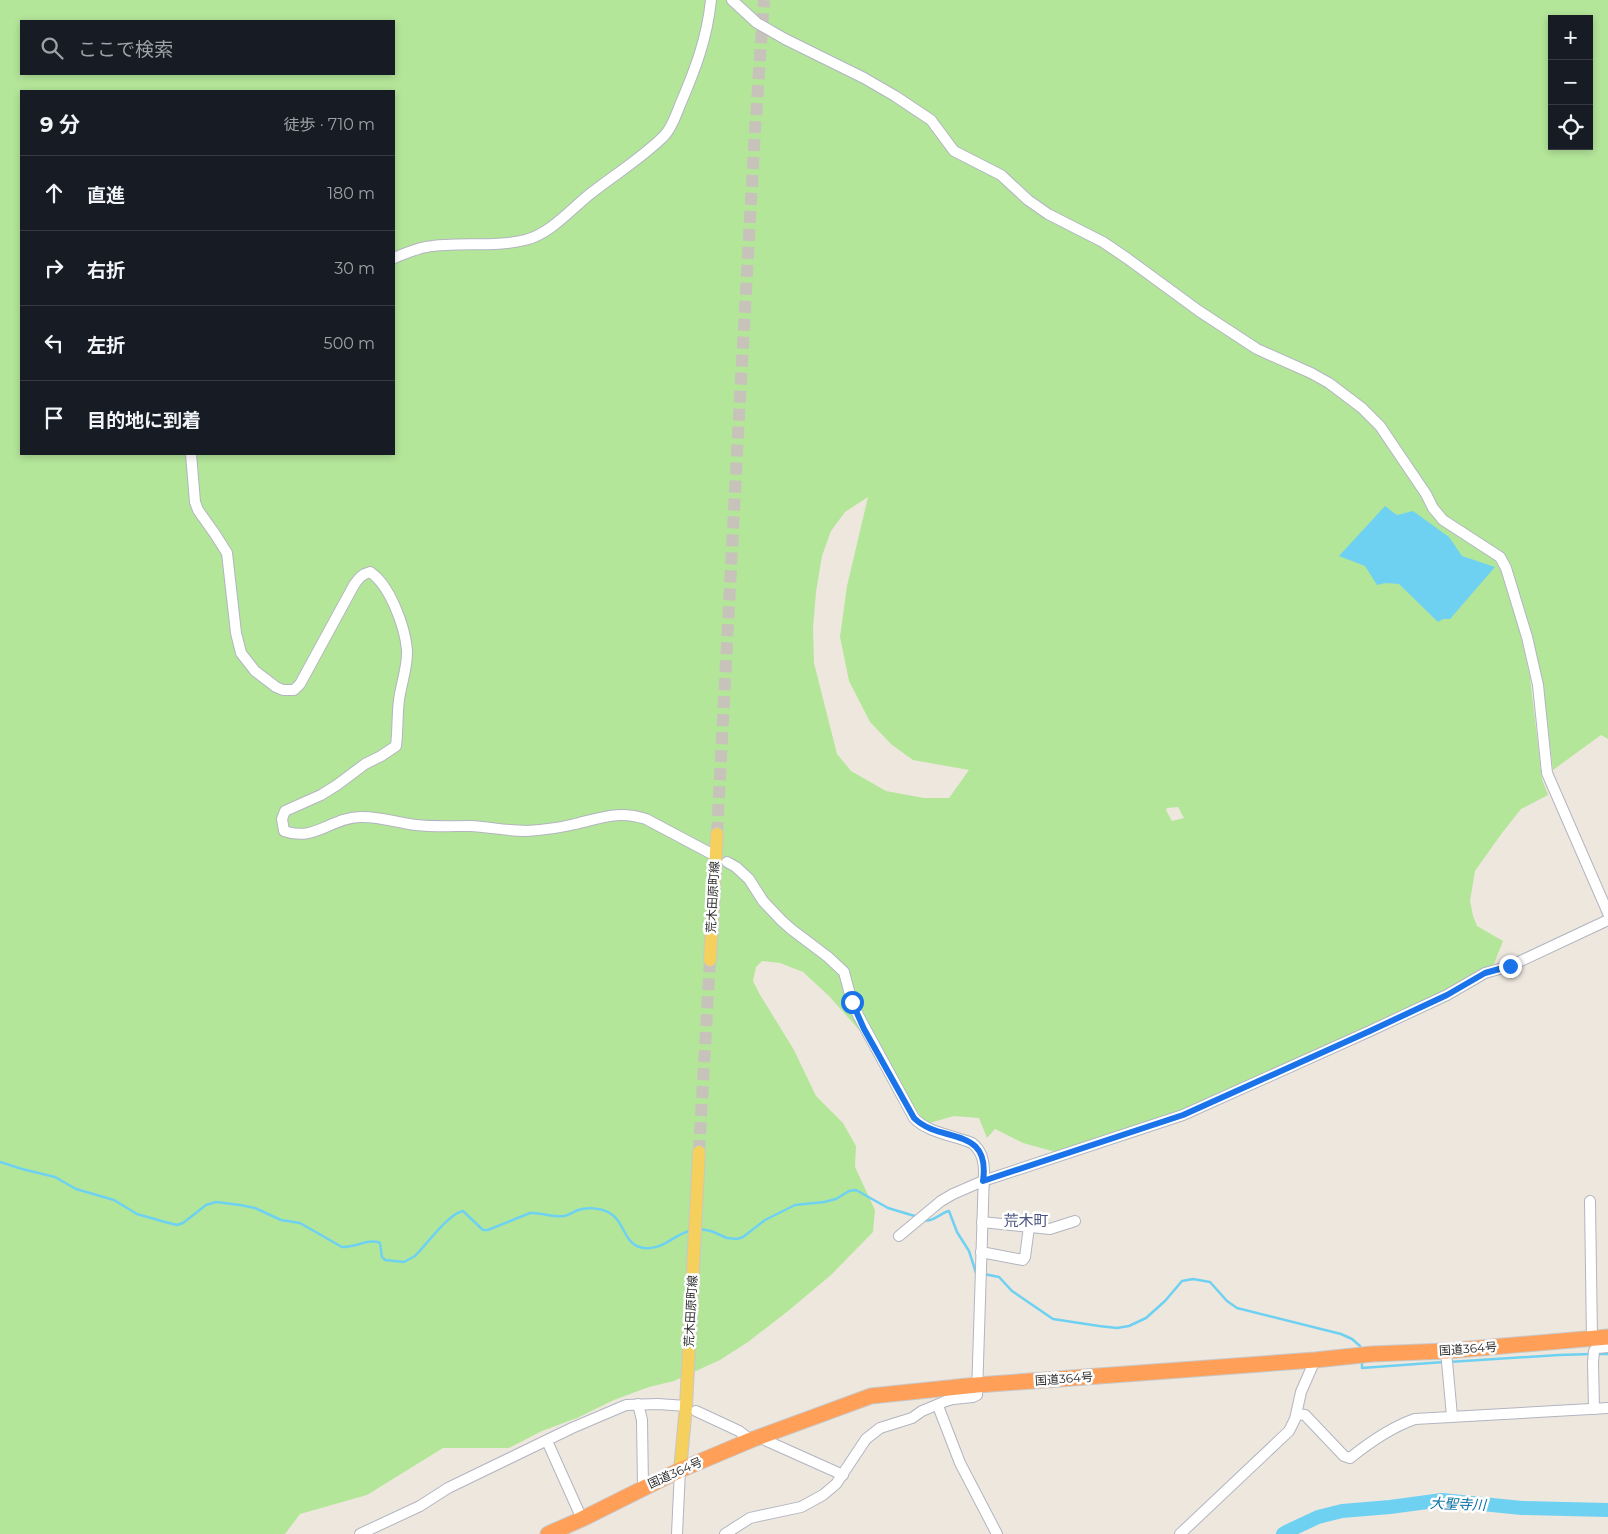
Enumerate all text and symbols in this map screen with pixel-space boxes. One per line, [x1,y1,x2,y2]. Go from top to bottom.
map controls [1548,15,1593,150]
button: + [1548,15,1593,60]
search box [20,20,395,75]
icon: search [38,34,66,62]
text: ここで検索 [78,38,173,61]
button: − [1548,60,1593,105]
button: locate [1548,105,1593,150]
text: 9 分 [40,112,80,137]
text: 徒歩 · 710 m [283,115,375,134]
icon: ahead [40,179,68,207]
text: 直進 [87,184,125,207]
text: 180 m [327,184,375,203]
icon: right [40,254,68,282]
text: 右折 [87,259,125,282]
text: 30 m [334,259,375,278]
icon: left [40,329,68,357]
text: 左折 [87,334,125,357]
text: 500 m [324,334,375,353]
icon: arrive [40,404,68,432]
text: 目的地に到着 [87,409,201,432]
street label: 荒木田原町線 [703,861,722,933]
route end [1499,955,1522,978]
route start [841,991,864,1014]
district label: 荒木町 [1003,1211,1049,1230]
street label: 荒木田原町線 [681,1275,700,1347]
street label: 国道364号 [1439,1339,1497,1358]
street label: 国道364号 [1035,1369,1093,1388]
street label: 国道364号 [645,1454,704,1491]
water label: 大聖寺川 [1430,1494,1488,1514]

